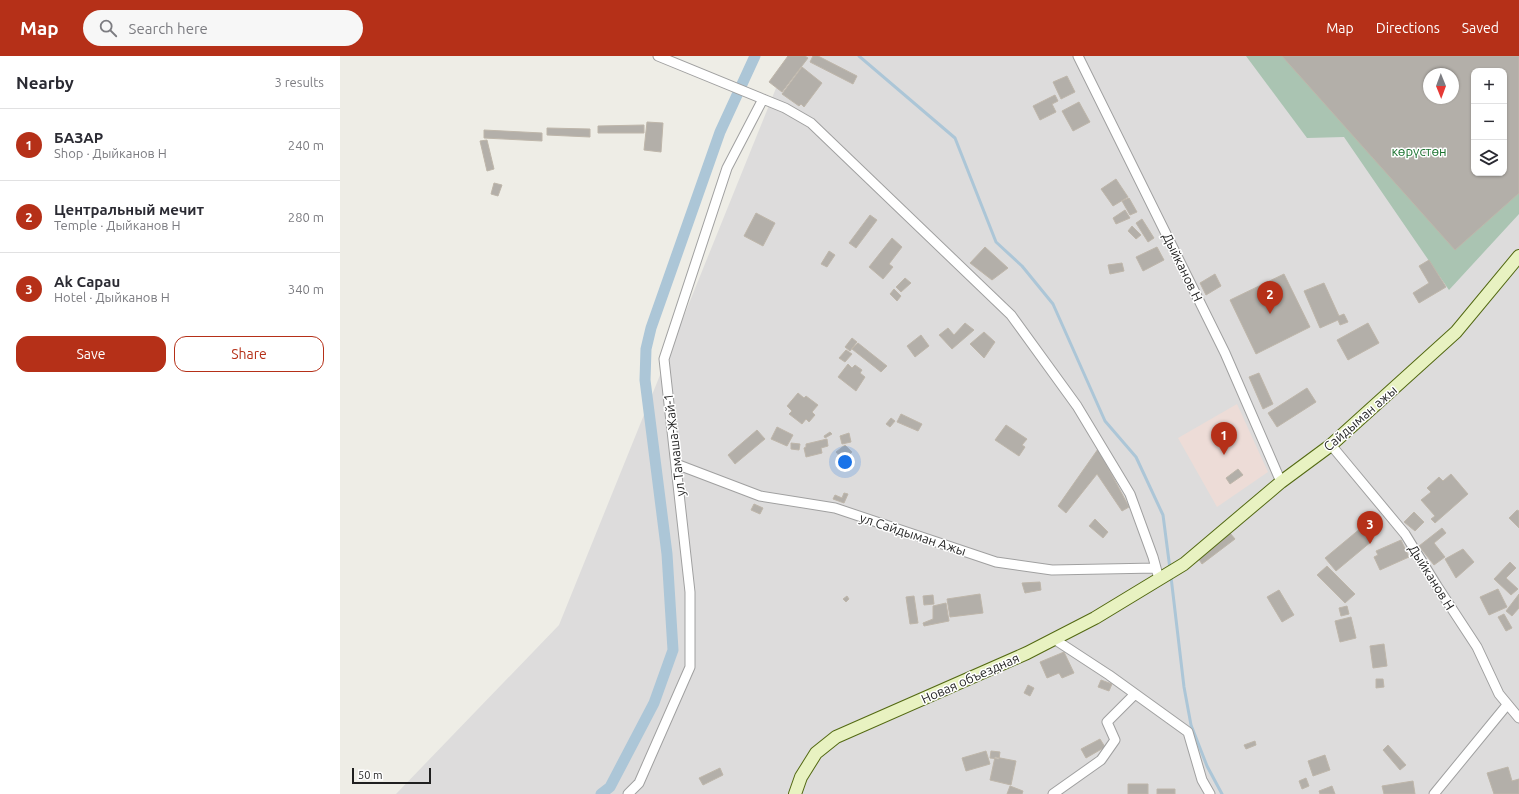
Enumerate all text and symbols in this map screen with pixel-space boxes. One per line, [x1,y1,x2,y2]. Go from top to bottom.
search box [83,10,363,46]
text: Map [20,17,59,39]
icon: search [97,17,119,39]
text: Search here [129,20,208,37]
text: Map [1326,20,1354,36]
text: Directions [1376,20,1440,36]
text: Saved [1462,20,1499,36]
north arrow [1423,68,1459,104]
map controls [1471,68,1507,176]
button: + [1471,68,1507,104]
text: Nearby [16,73,74,92]
text: 3 results [274,75,324,89]
button: − [1471,104,1507,140]
text: БАЗАР [54,129,103,146]
text: 1 [25,138,33,152]
text: 240 m [288,138,324,152]
button: layers [1471,140,1507,176]
park label: көрүстөн [1391,144,1447,158]
text: Shop · Дыйканов Н [54,146,167,160]
text: Центральный мечит [54,201,204,218]
text: 2 [25,210,33,224]
text: 280 m [288,210,324,224]
text: Temple · Дыйканов Н [54,218,181,232]
street label: Дыйканов Н [1160,231,1206,303]
text: Ak Capau [54,273,120,290]
pin: 2 [1257,281,1283,314]
text: 3 [25,282,33,296]
text: 340 m [288,282,324,296]
text: Hotel · Дыйканов Н [54,290,170,304]
button: Save [16,336,166,372]
button: Share [174,336,324,372]
street label: Сайдыман ажы [1321,382,1399,454]
street label: ул Тамаша-Жай-1 [661,393,687,497]
pin: 1 [1211,422,1237,455]
your location [835,452,855,472]
street label: ул Сайдыман Ажы [858,510,968,558]
pin: 3 [1357,511,1383,544]
street label: Дыйканов Н [1406,542,1458,612]
street label: Новая объездная [919,650,1021,706]
scale bar [352,766,431,785]
text: 50 m [358,769,382,781]

